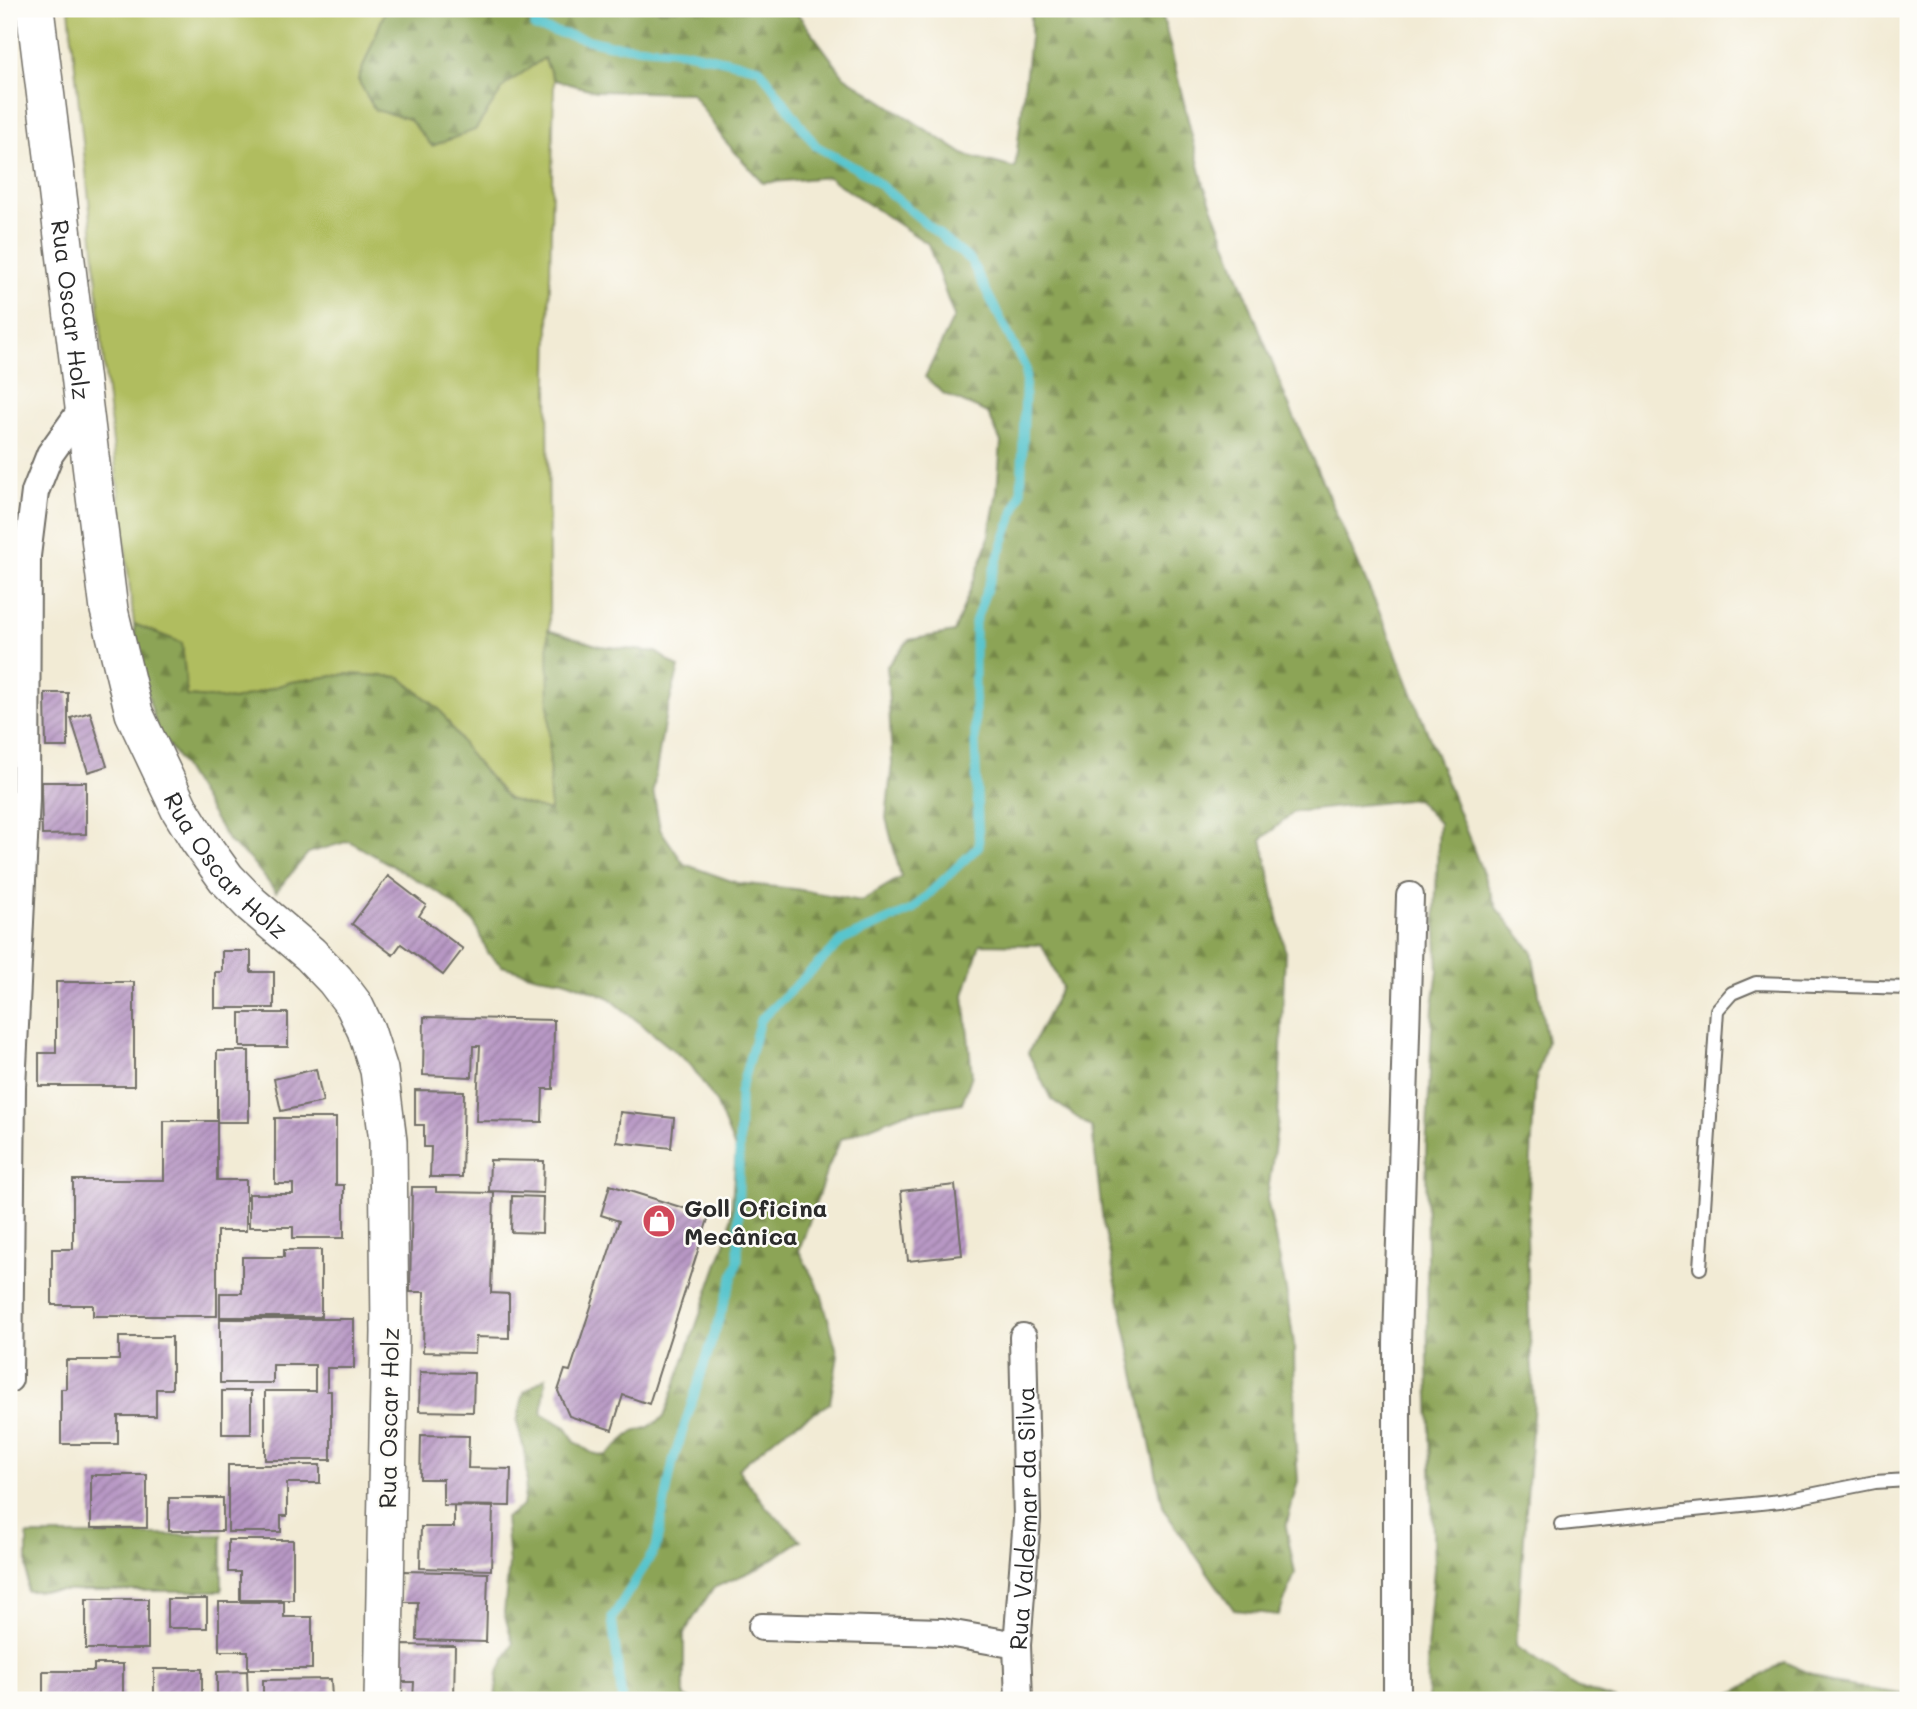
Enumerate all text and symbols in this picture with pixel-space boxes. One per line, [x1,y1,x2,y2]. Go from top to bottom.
street label: Rua Oscar Holz [46,218,98,402]
street label: Rua Oscar Holz [158,787,295,945]
place label: Goll Oficina Mecânica [684,1192,828,1251]
shop icon: Goll Oficina Mecânica [640,1202,678,1240]
street label: Rua Oscar Holz [371,1327,405,1509]
street label: Rua Valdemar da Silva [1001,1386,1043,1651]

